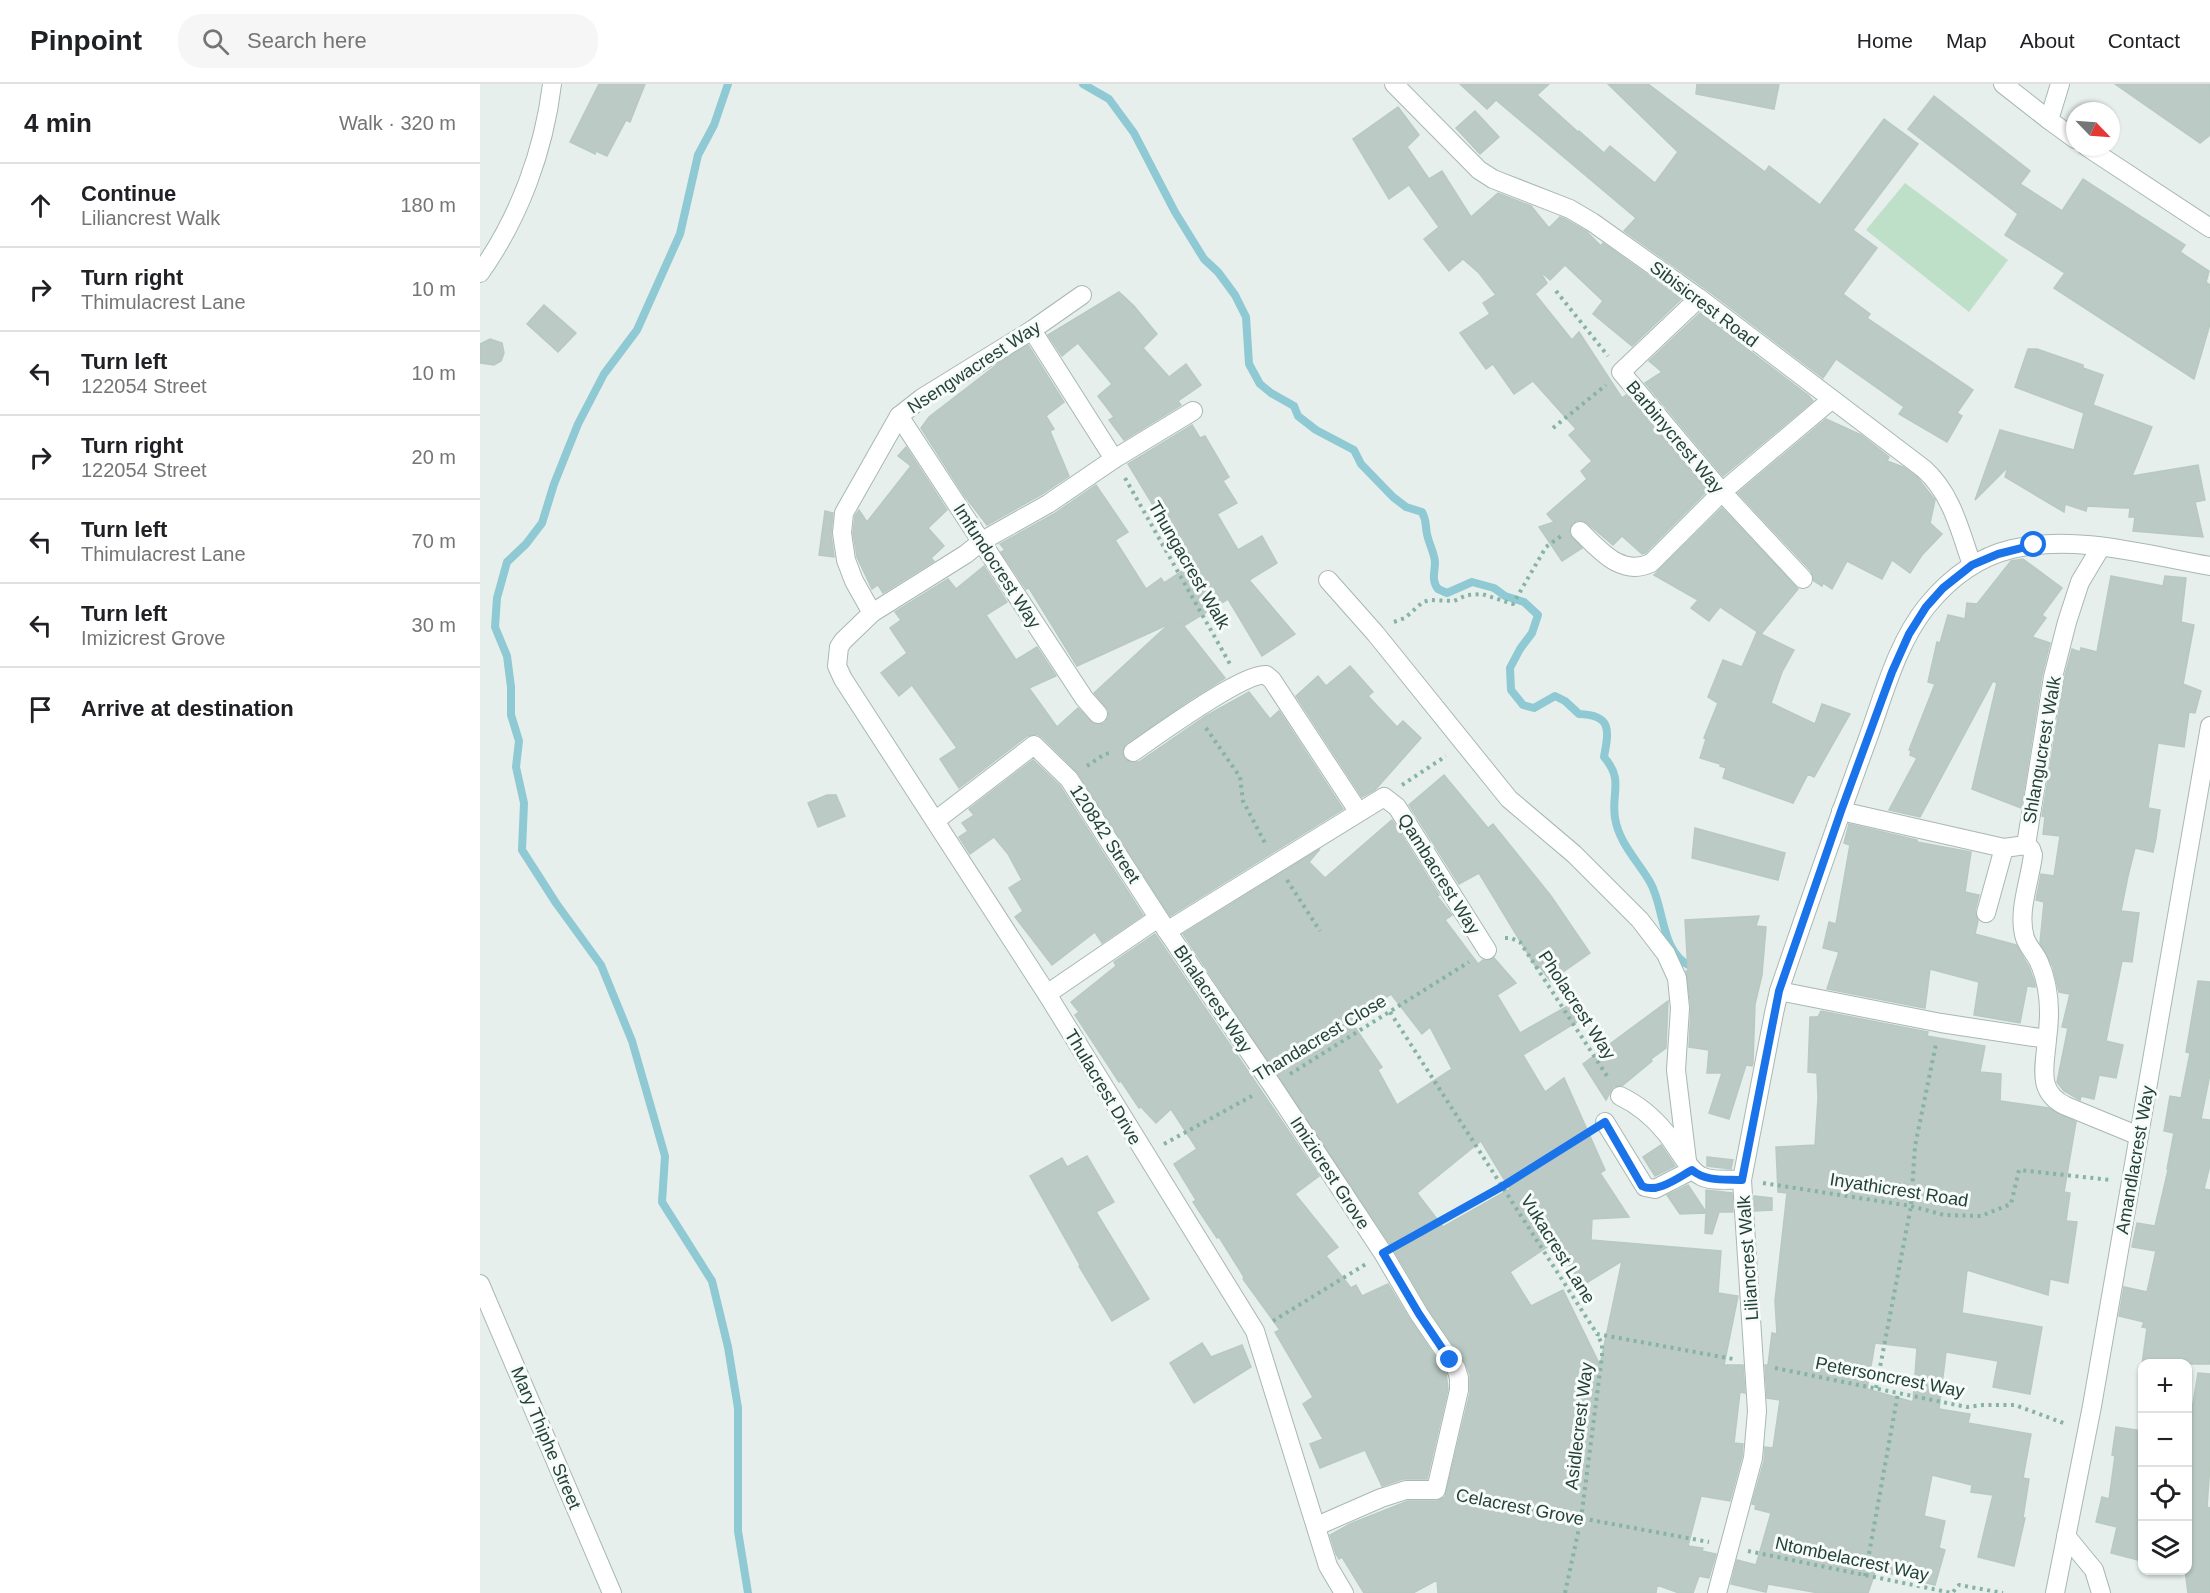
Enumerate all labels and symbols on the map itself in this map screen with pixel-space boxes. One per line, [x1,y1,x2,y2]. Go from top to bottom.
north arrow [2066,102,2120,156]
street label: Sibisicrest Road [1646,257,1762,351]
street label: Nsengwacrest Way [904,317,1044,417]
street label: Barbinycrest Way [1622,377,1728,497]
street label: Thungacrest Walk [1144,497,1234,633]
street label: Imfundocrest Way [949,500,1045,632]
route start [2020,531,2046,557]
street label: Shlangucrest Walk [2019,674,2065,825]
street label: 120842 Street [1066,781,1144,887]
street label: Qambacrest Way [1394,810,1484,938]
street label: Bhalacrest Way [1170,941,1256,1057]
street label: Pholacrest Way [1534,947,1620,1063]
street label: Thandacrest Close [1250,991,1390,1085]
street label: Thulacrest Drive [1061,1026,1145,1148]
street label: Amandlacrest Way [2112,1084,2158,1236]
street label: Imizicrest Grove [1286,1113,1374,1233]
street label: Inyathicrest Road [1828,1169,1970,1211]
street label: Vukacrest Lane [1517,1191,1599,1307]
street label: Liliancrest Walk [1734,1194,1762,1321]
route end [1436,1346,1462,1372]
street label: Petersoncrest Way [1814,1353,1966,1401]
street label: Asidlecrest Way [1561,1361,1597,1491]
street label: Mary Thiphe Street [507,1364,585,1512]
street label: Celacrest Grove [1454,1485,1586,1529]
street label: Ntombelacrest Way [1773,1533,1931,1585]

